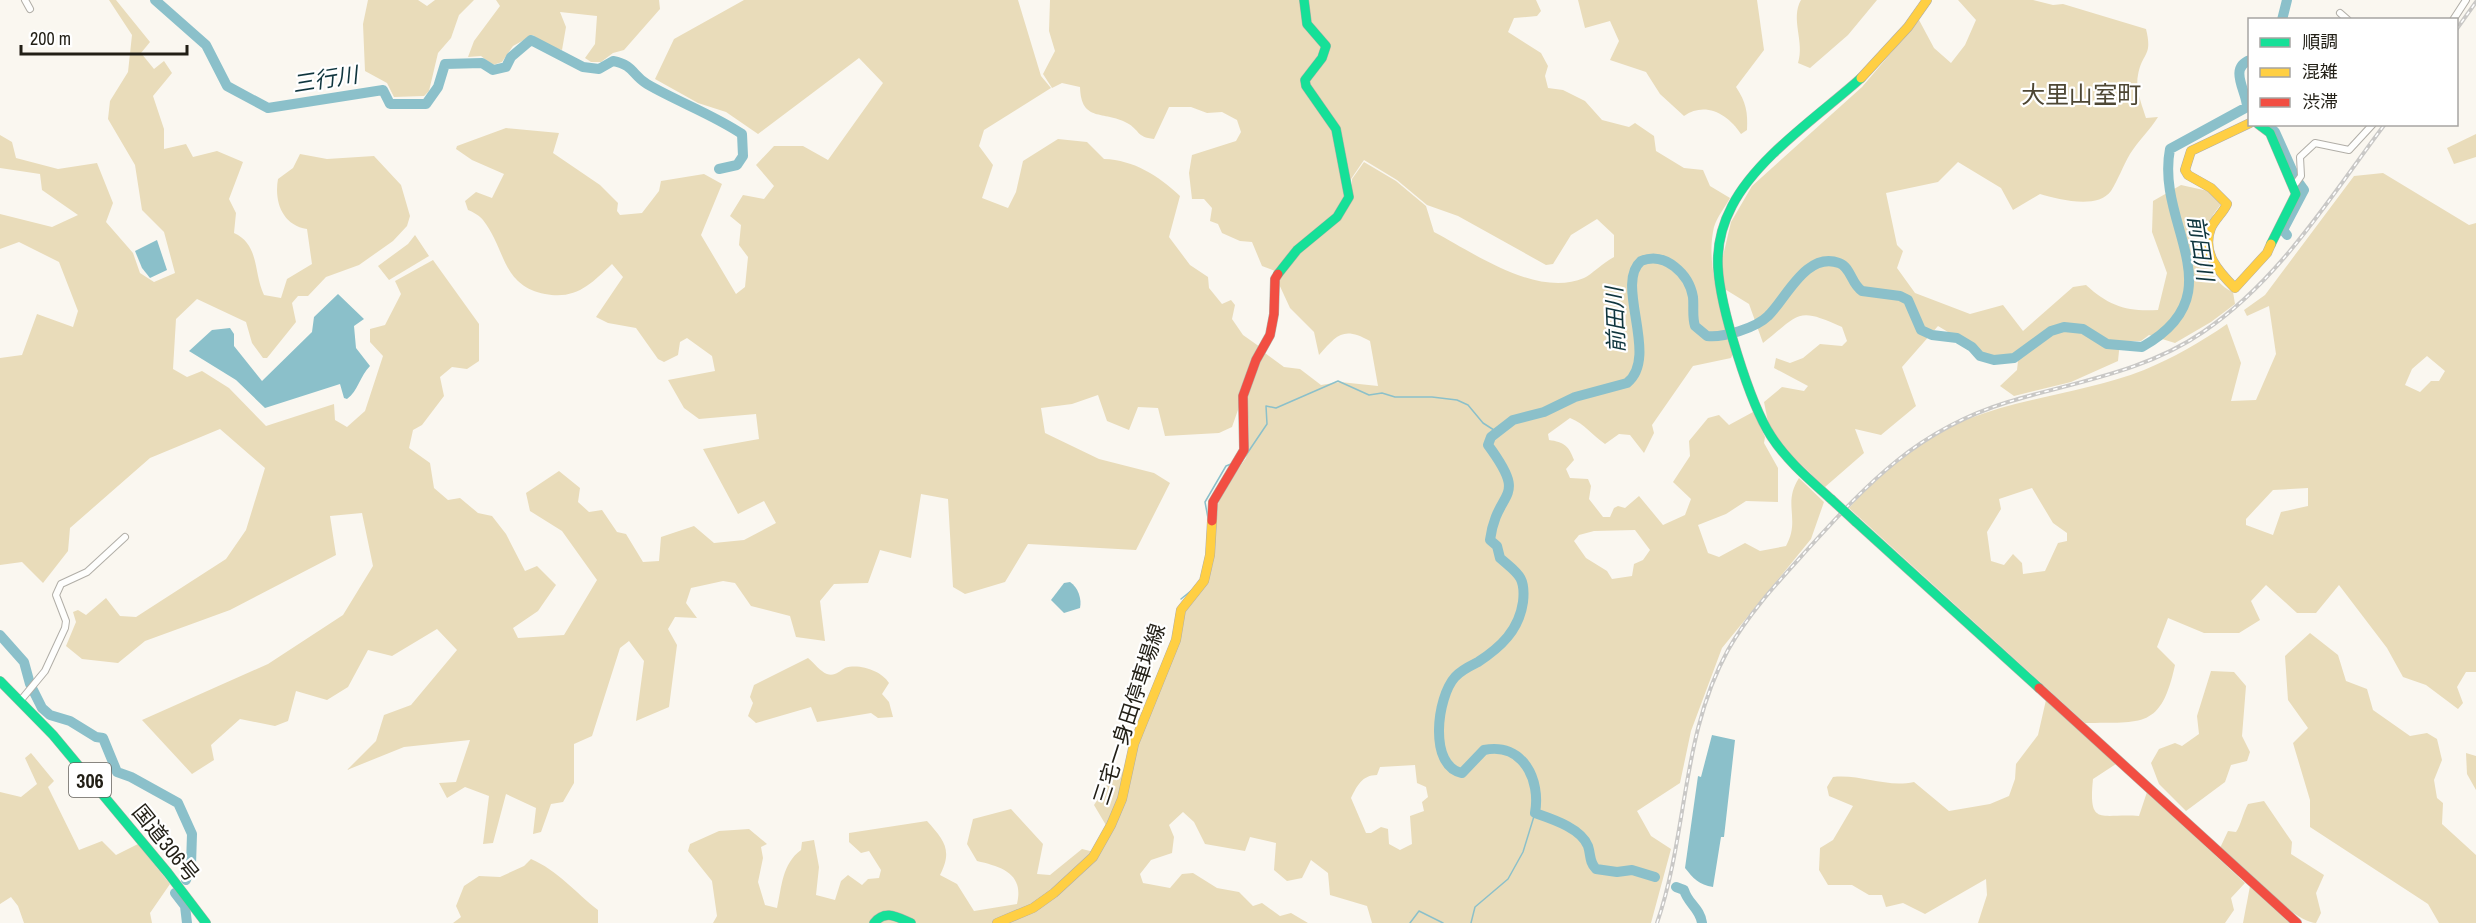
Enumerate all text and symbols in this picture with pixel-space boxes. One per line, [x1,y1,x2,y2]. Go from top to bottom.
scale bar [21,18,188,56]
legend [2248,18,2458,126]
text: 200 m [30,26,71,51]
text: 順調 [2302,29,2338,54]
water label: 三行川 [290,59,362,99]
text: 混雑 [2302,59,2338,84]
district label: 大里山室町 [2021,78,2141,110]
text: 渋滞 [2302,89,2338,114]
water label: 前田川 [2181,213,2221,285]
water label: 前田川 [1599,285,1631,354]
street label: 三宅一身田停車場線 [1086,620,1172,808]
road number: 306 [69,763,111,797]
street label: 国道306号 [126,798,206,888]

